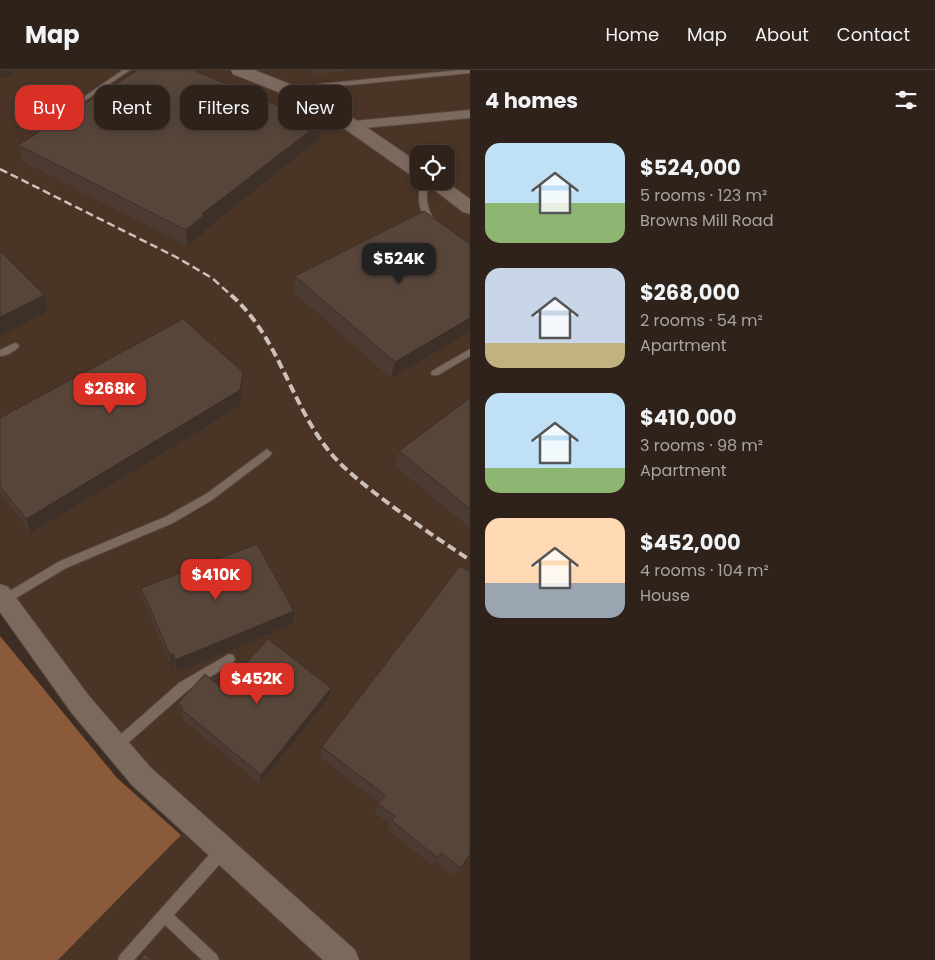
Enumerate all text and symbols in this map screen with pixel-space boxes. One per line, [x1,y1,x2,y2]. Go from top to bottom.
text: Map [25,18,80,51]
text: Home [605,22,659,47]
text: Map [687,22,727,47]
text: About [755,22,809,47]
text: Contact [837,22,910,47]
chip: Buy [15,85,84,130]
chip: Rent [94,85,170,130]
chip: Filters [180,85,268,130]
chip: New [278,85,352,130]
text: 4 homes [485,86,578,115]
icon: filters [892,86,920,114]
map controls [410,145,455,190]
button: locate [410,145,455,190]
text: $524,000 [640,153,741,182]
icon: home [525,163,585,223]
text: 5 rooms · 123 m² [640,184,767,207]
text: Browns Mill Road [640,209,773,232]
pin: $524K [364,242,434,285]
text: $524K [373,247,425,270]
text: $268,000 [640,278,740,307]
icon: home [525,288,585,348]
text: 2 rooms · 54 m² [640,309,763,332]
text: Apartment [640,334,727,357]
pin: $268K [75,372,145,415]
text: $268K [84,377,136,400]
text: $410,000 [640,403,737,432]
icon: home [525,413,585,473]
text: 3 rooms · 98 m² [640,434,763,457]
text: Apartment [640,459,727,482]
text: $452,000 [640,528,741,557]
icon: home [525,538,585,598]
pin: $410K [181,558,251,601]
text: 4 rooms · 104 m² [640,559,769,582]
text: $410K [192,563,240,586]
text: House [640,584,690,607]
pin: $452K [222,662,292,705]
text: $452K [231,667,283,690]

